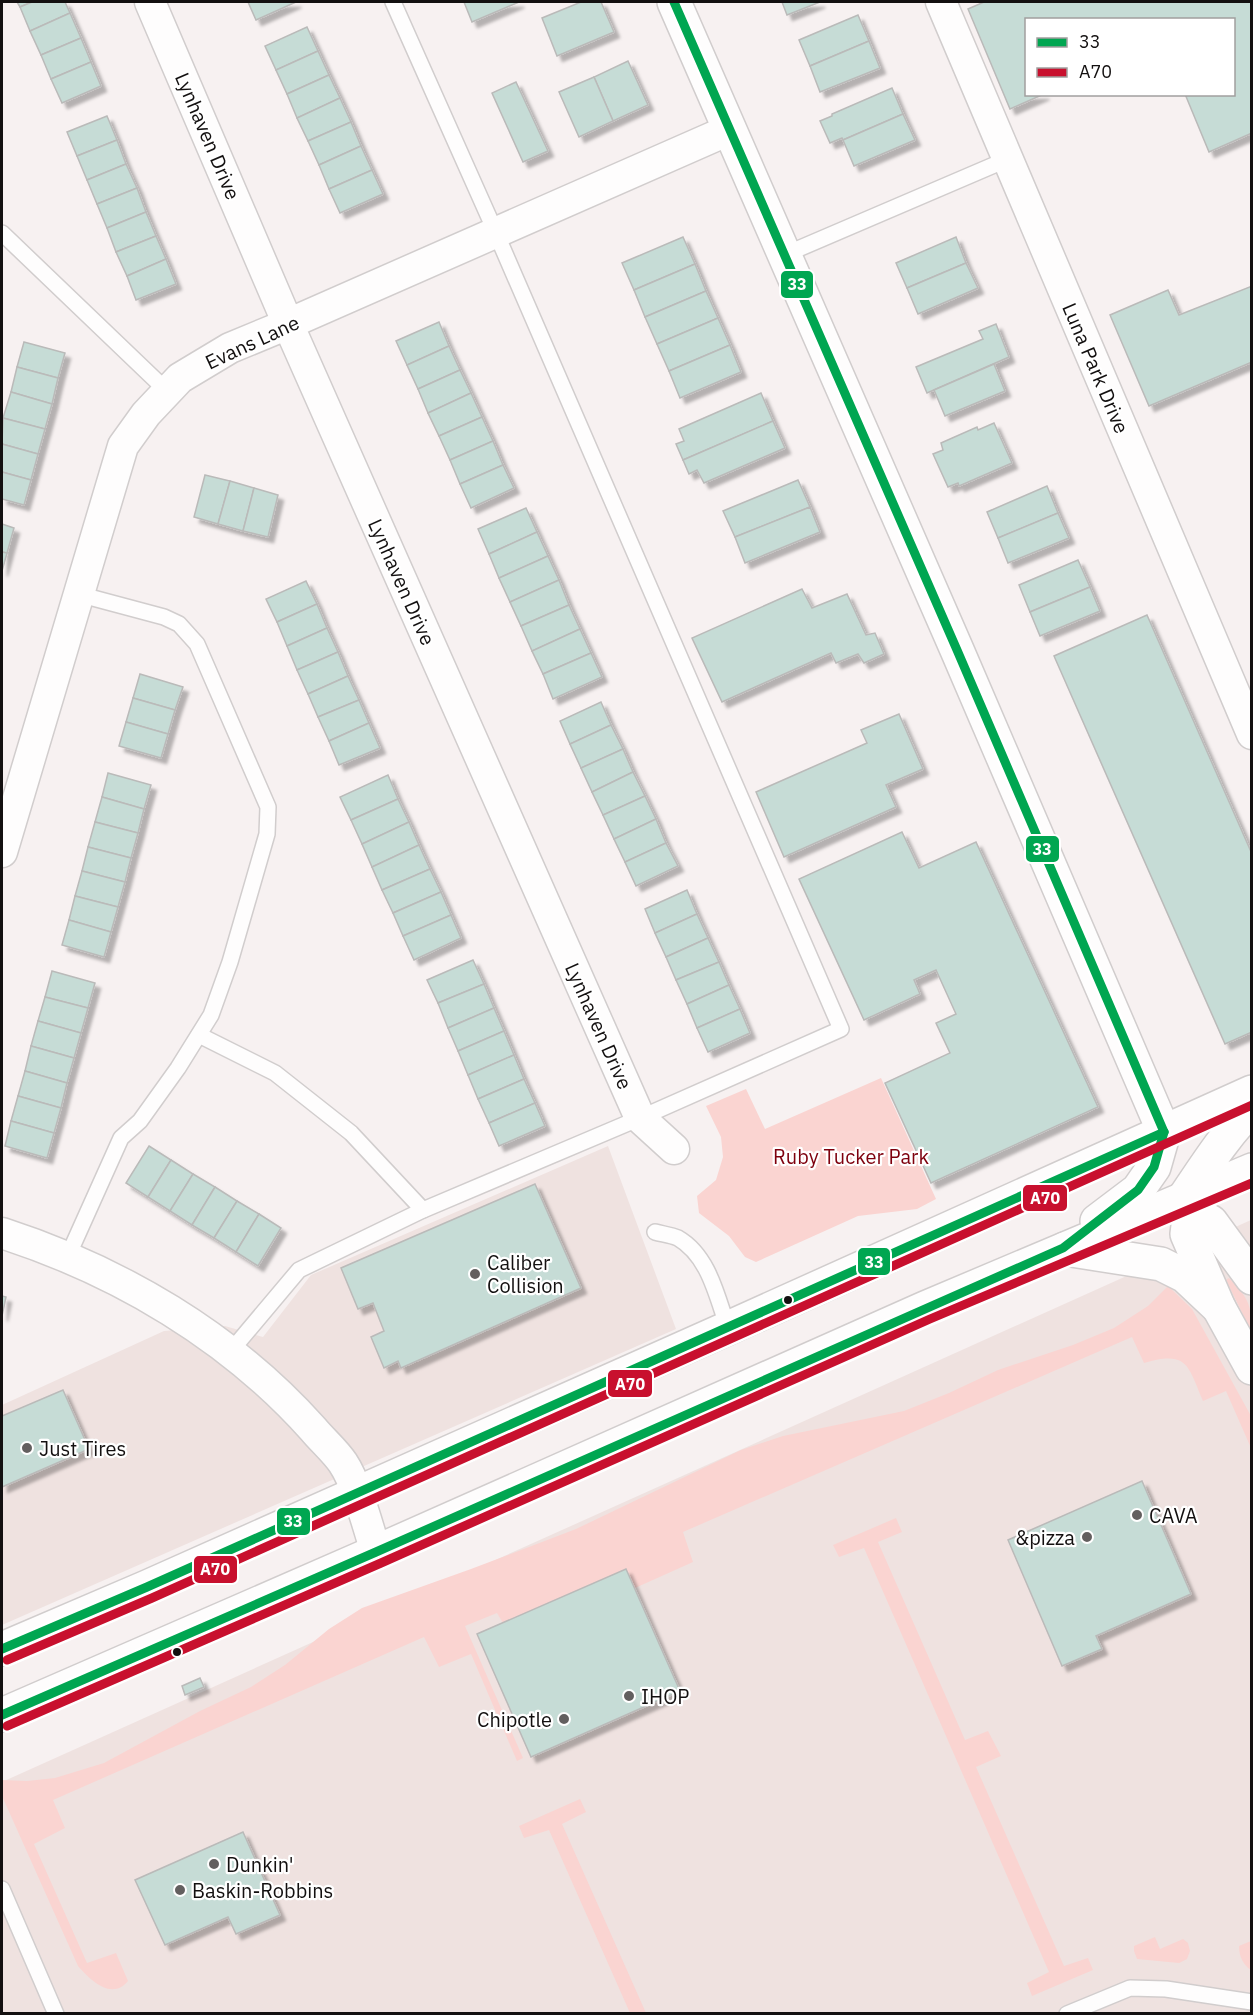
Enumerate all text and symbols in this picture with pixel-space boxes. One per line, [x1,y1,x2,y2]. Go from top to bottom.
legend [1025,18,1235,96]
text: 33 [1079,30,1101,53]
text: A70 [1079,60,1112,83]
street label: Lynhaven Drive [169,68,247,204]
line badge: 33 [780,270,814,299]
text: 33 [787,274,807,294]
street label: Luna Park Drive [1056,298,1136,438]
street label: Evans Lane [201,308,303,376]
street label: Lynhaven Drive [362,515,442,649]
line badge: 33 [1025,835,1060,863]
text: 33 [1032,839,1052,859]
street label: Lynhaven Drive [559,959,639,1093]
park label: Ruby Tucker Park [773,1143,929,1170]
line badge: A70 [1022,1184,1068,1212]
text: A70 [1030,1188,1060,1208]
line badge: 33 [857,1247,891,1276]
place label: Caliber Collision [487,1249,564,1299]
text: 33 [864,1252,884,1272]
marker: Caliber Collision [468,1267,482,1281]
unlabelled marker [782,1294,794,1306]
line badge: A70 [607,1369,653,1398]
text: A70 [615,1374,645,1394]
place label: Just Tires [39,1435,126,1462]
marker: Just Tires [20,1441,34,1455]
place label: CAVA [1149,1502,1198,1529]
line badge: 33 [276,1507,311,1536]
marker: CAVA [1130,1508,1144,1522]
text: 33 [283,1511,303,1531]
place label: &pizza [1015,1524,1075,1551]
marker: &pizza [1080,1530,1094,1544]
line badge: A70 [193,1555,238,1584]
text: A70 [200,1559,230,1579]
unlabelled marker [171,1646,183,1658]
place label: IHOP [641,1683,689,1710]
marker: IHOP [622,1689,636,1703]
place label: Chipotle [477,1706,552,1733]
marker: Chipotle [557,1712,571,1726]
place label: Dunkin' [226,1851,294,1878]
marker: Dunkin' [207,1857,221,1871]
place label: Baskin-Robbins [192,1877,333,1904]
marker: Baskin-Robbins [173,1883,187,1897]

